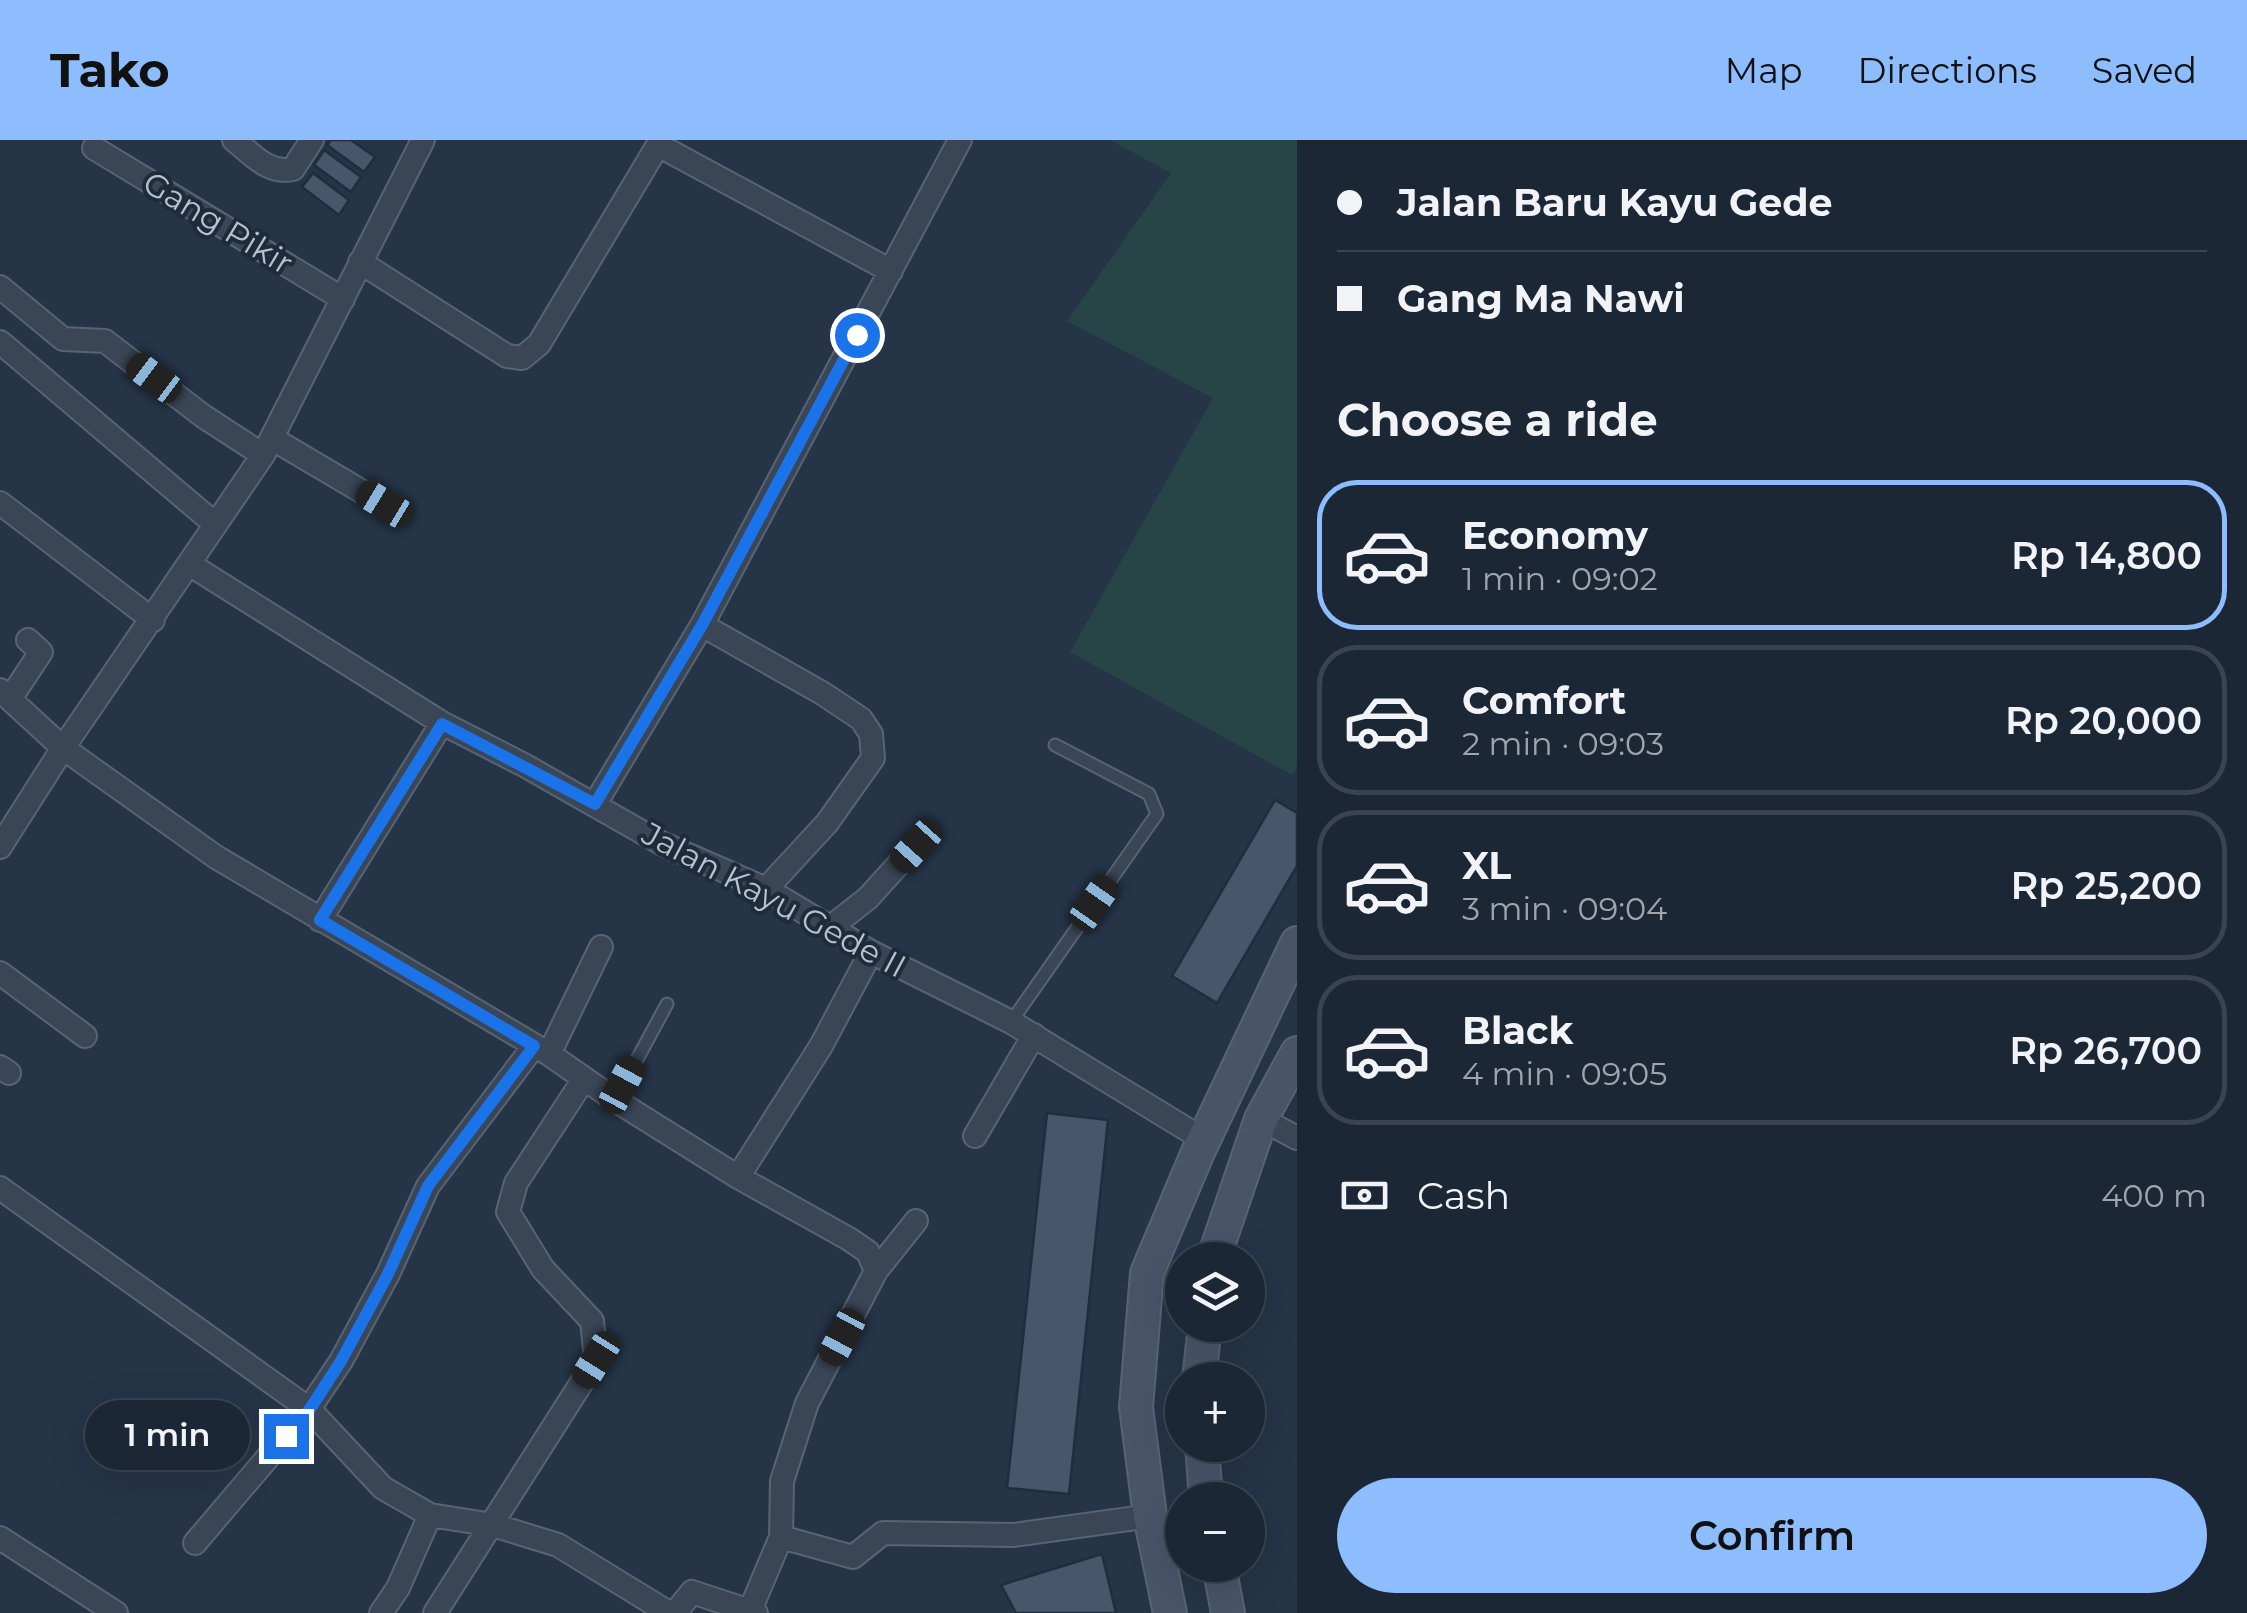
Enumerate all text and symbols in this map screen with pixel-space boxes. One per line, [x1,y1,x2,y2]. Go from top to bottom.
text: Tako [50,41,170,99]
text: Map [1725,49,1803,92]
text: Directions [1858,49,2037,92]
text: Saved [2092,49,2197,92]
street label: Gang Pikir [136,163,300,282]
text: Jalan Baru Kayu Gede [1397,179,1833,226]
text: Gang Ma Nawi [1397,275,1685,322]
route start [835,313,880,358]
car [121,348,187,408]
text: Choose a ride [1337,392,1658,447]
car [351,476,417,532]
icon: car [1342,510,1432,600]
text: Economy [1462,512,1648,559]
text: Rp 14,800 [2011,532,2202,579]
text: 1 min · 09:02 [1462,559,1658,598]
icon: car [1342,675,1432,765]
text: Comfort [1462,677,1626,724]
text: Rp 20,000 [2005,697,2202,744]
text: 2 min · 09:03 [1462,724,1664,763]
street label: Jalan Kayu Gede II [635,813,913,986]
car [885,814,947,878]
icon: car [1342,840,1432,930]
text: XL [1462,842,1511,889]
text: Rp 25,200 [2010,862,2202,909]
car [1065,870,1123,936]
text: 3 min · 09:04 [1462,889,1667,928]
icon: car [1342,1005,1432,1095]
text: Black [1462,1007,1573,1054]
text: Rp 26,700 [2009,1027,2202,1074]
car [595,1051,649,1119]
text: 4 min · 09:05 [1462,1054,1667,1093]
icon: cash [1337,1168,1392,1223]
text: Cash [1417,1172,1510,1219]
text: 400 m [2101,1176,2207,1215]
map controls [1165,1242,1265,1582]
button: layers [1165,1242,1265,1342]
car [815,1303,869,1371]
car [567,1327,625,1393]
button: + [1165,1362,1265,1462]
callout: 1 min [86,1401,251,1471]
route end [264,1414,309,1459]
text: 1 min [125,1415,210,1454]
button: Confirm [1337,1478,2207,1593]
button: − [1165,1482,1265,1582]

